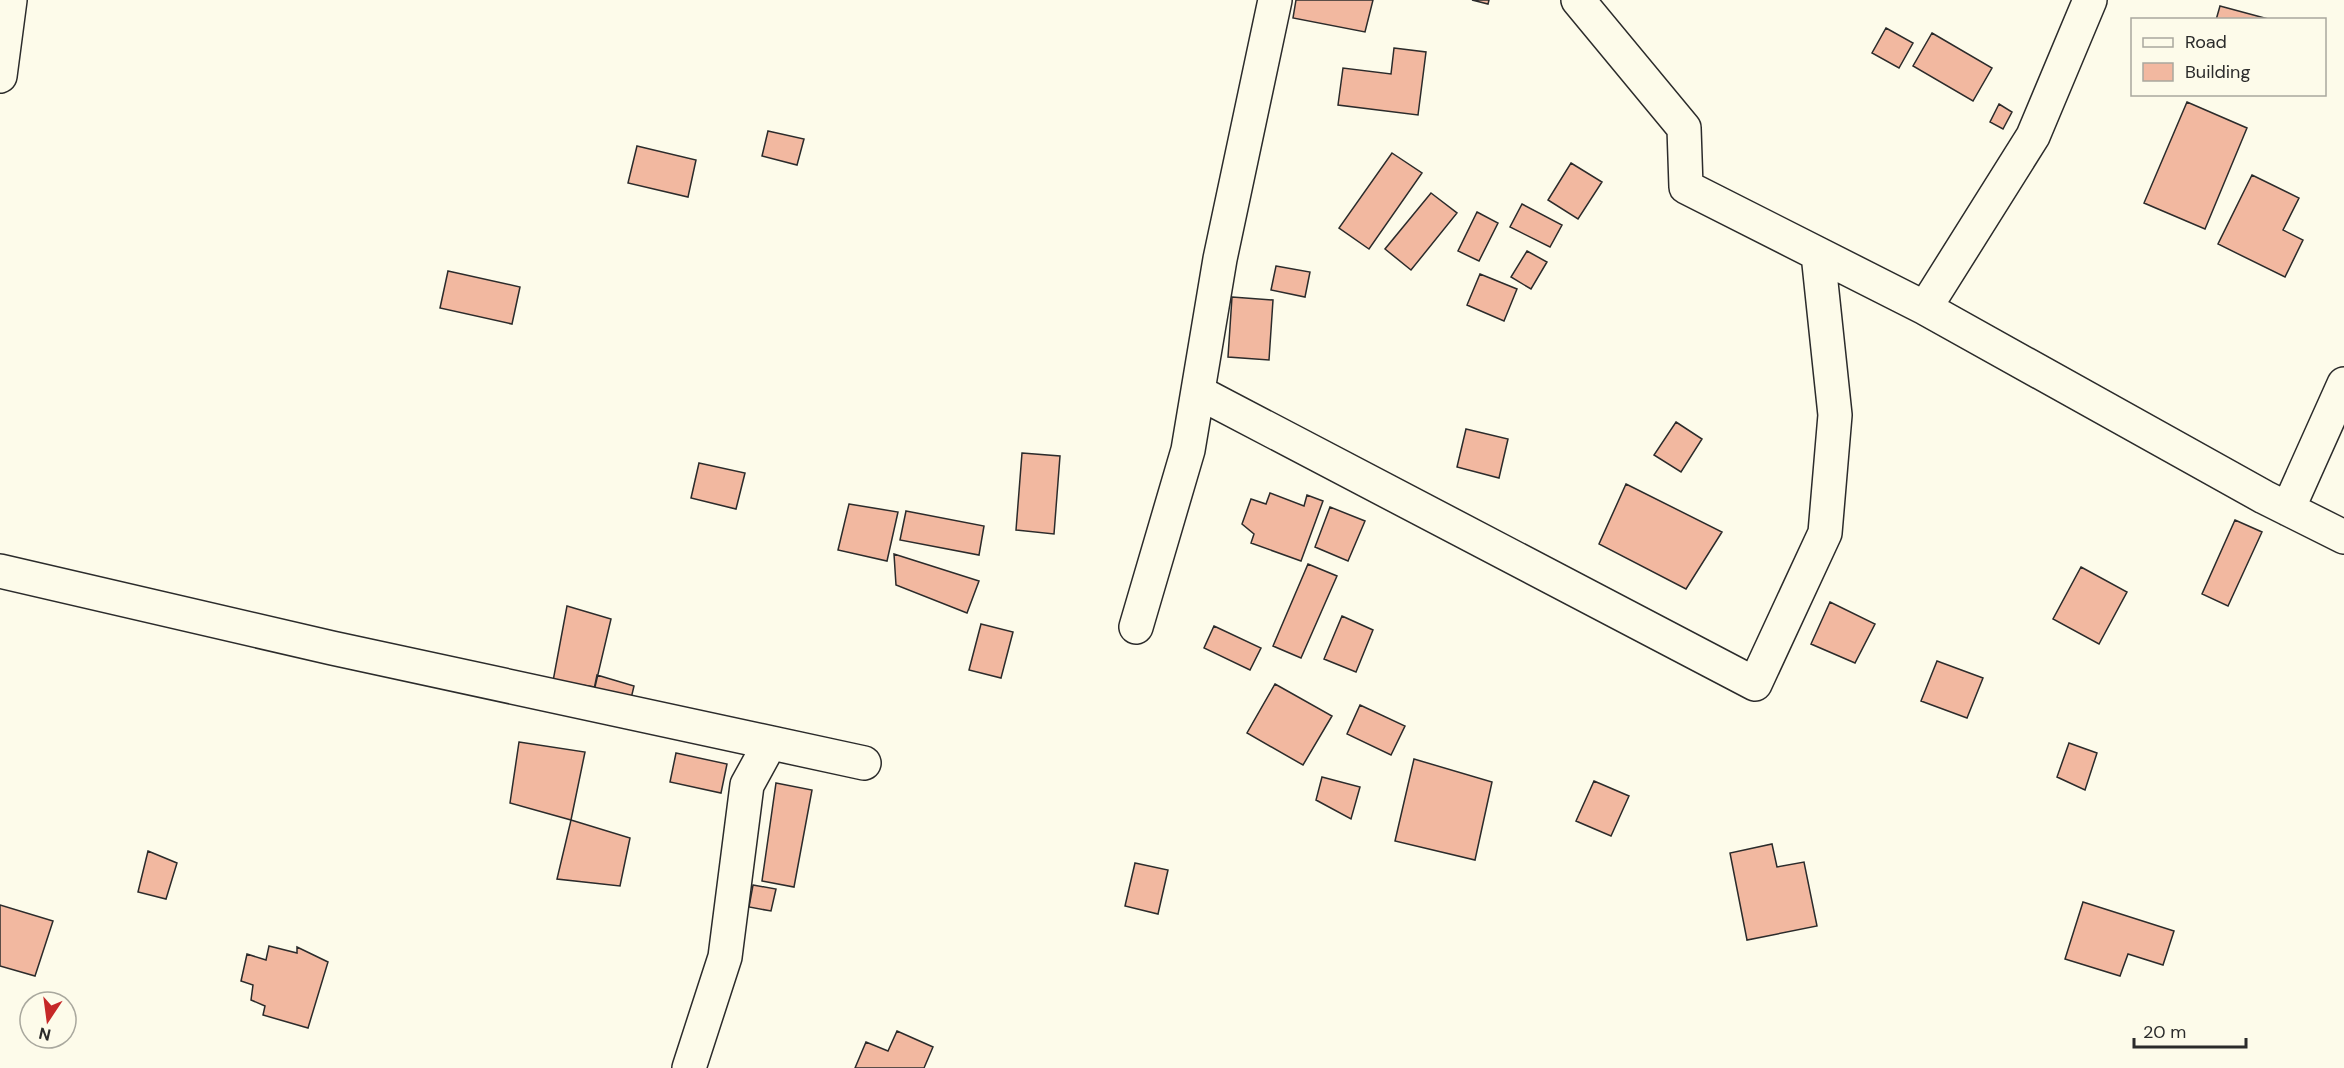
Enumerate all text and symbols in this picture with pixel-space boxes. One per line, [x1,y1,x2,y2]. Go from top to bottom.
legend [2131,18,2326,96]
text: Road [2185,30,2227,54]
text: Building [2185,60,2250,84]
north arrow [18,990,78,1050]
scale bar [2134,1011,2246,1049]
text: 20 m [2143,1020,2186,1044]
text: N [37,1023,53,1046]

